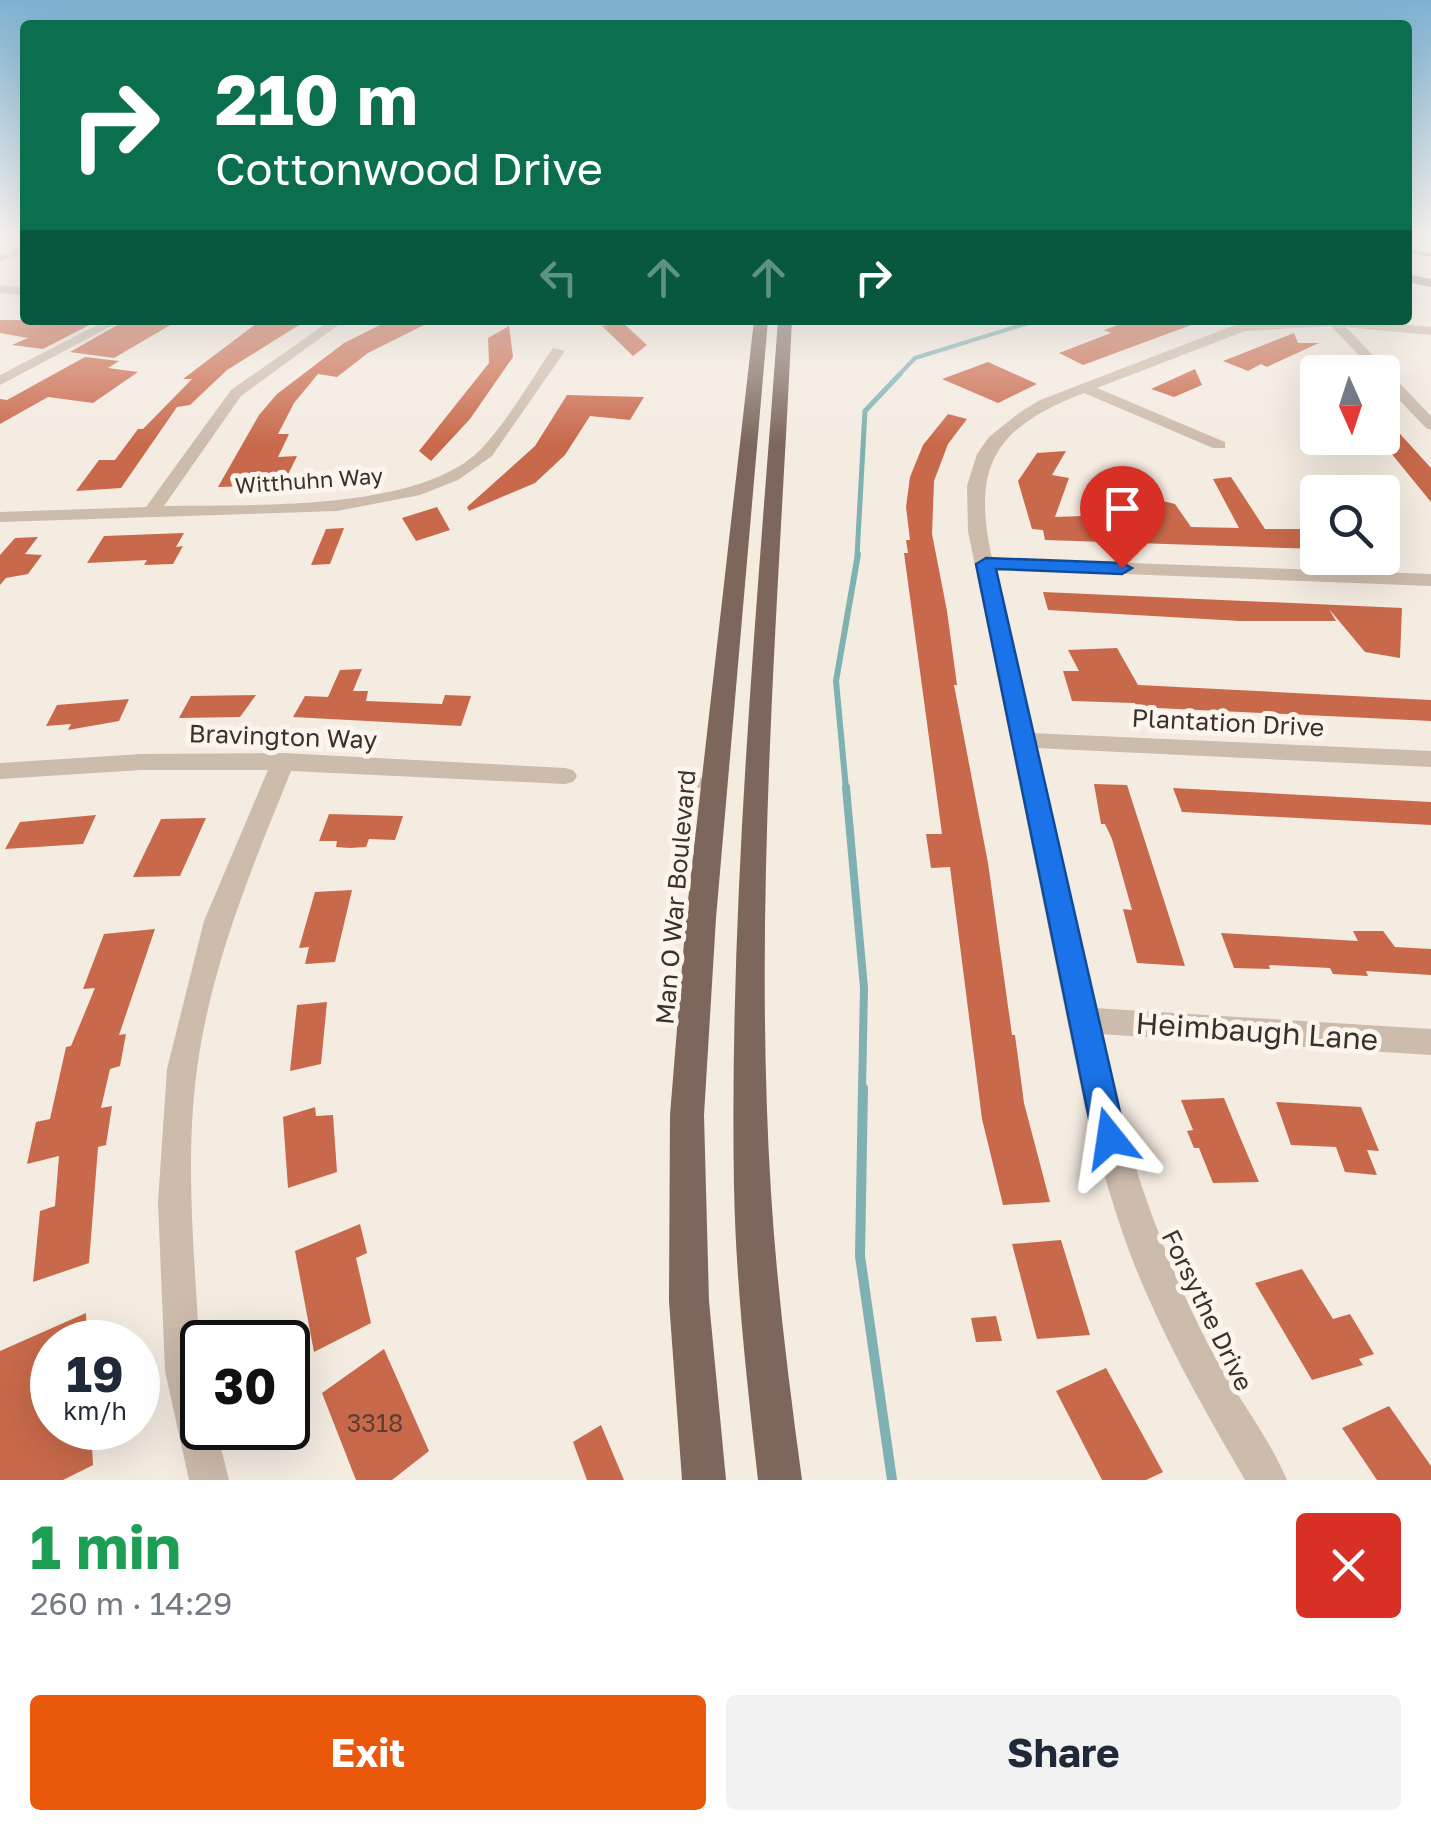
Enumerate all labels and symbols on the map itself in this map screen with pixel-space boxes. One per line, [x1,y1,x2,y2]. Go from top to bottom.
north arrow [1300,355,1400,455]
street label: Witthuhn Way [234,461,384,499]
pin [1080,466,1165,569]
street label: Plantation Drive [1131,701,1325,743]
street label: Bravington Way [188,717,378,755]
street label: Man O War Boulevard [648,768,702,1026]
street label: Heimbaugh Lane [1135,1005,1379,1057]
position arrow [1058,1086,1162,1190]
street label: Forsythe Drive [1156,1224,1260,1396]
speed limit sign: 30 [180,1320,310,1450]
house number: 3318 [347,1407,403,1438]

